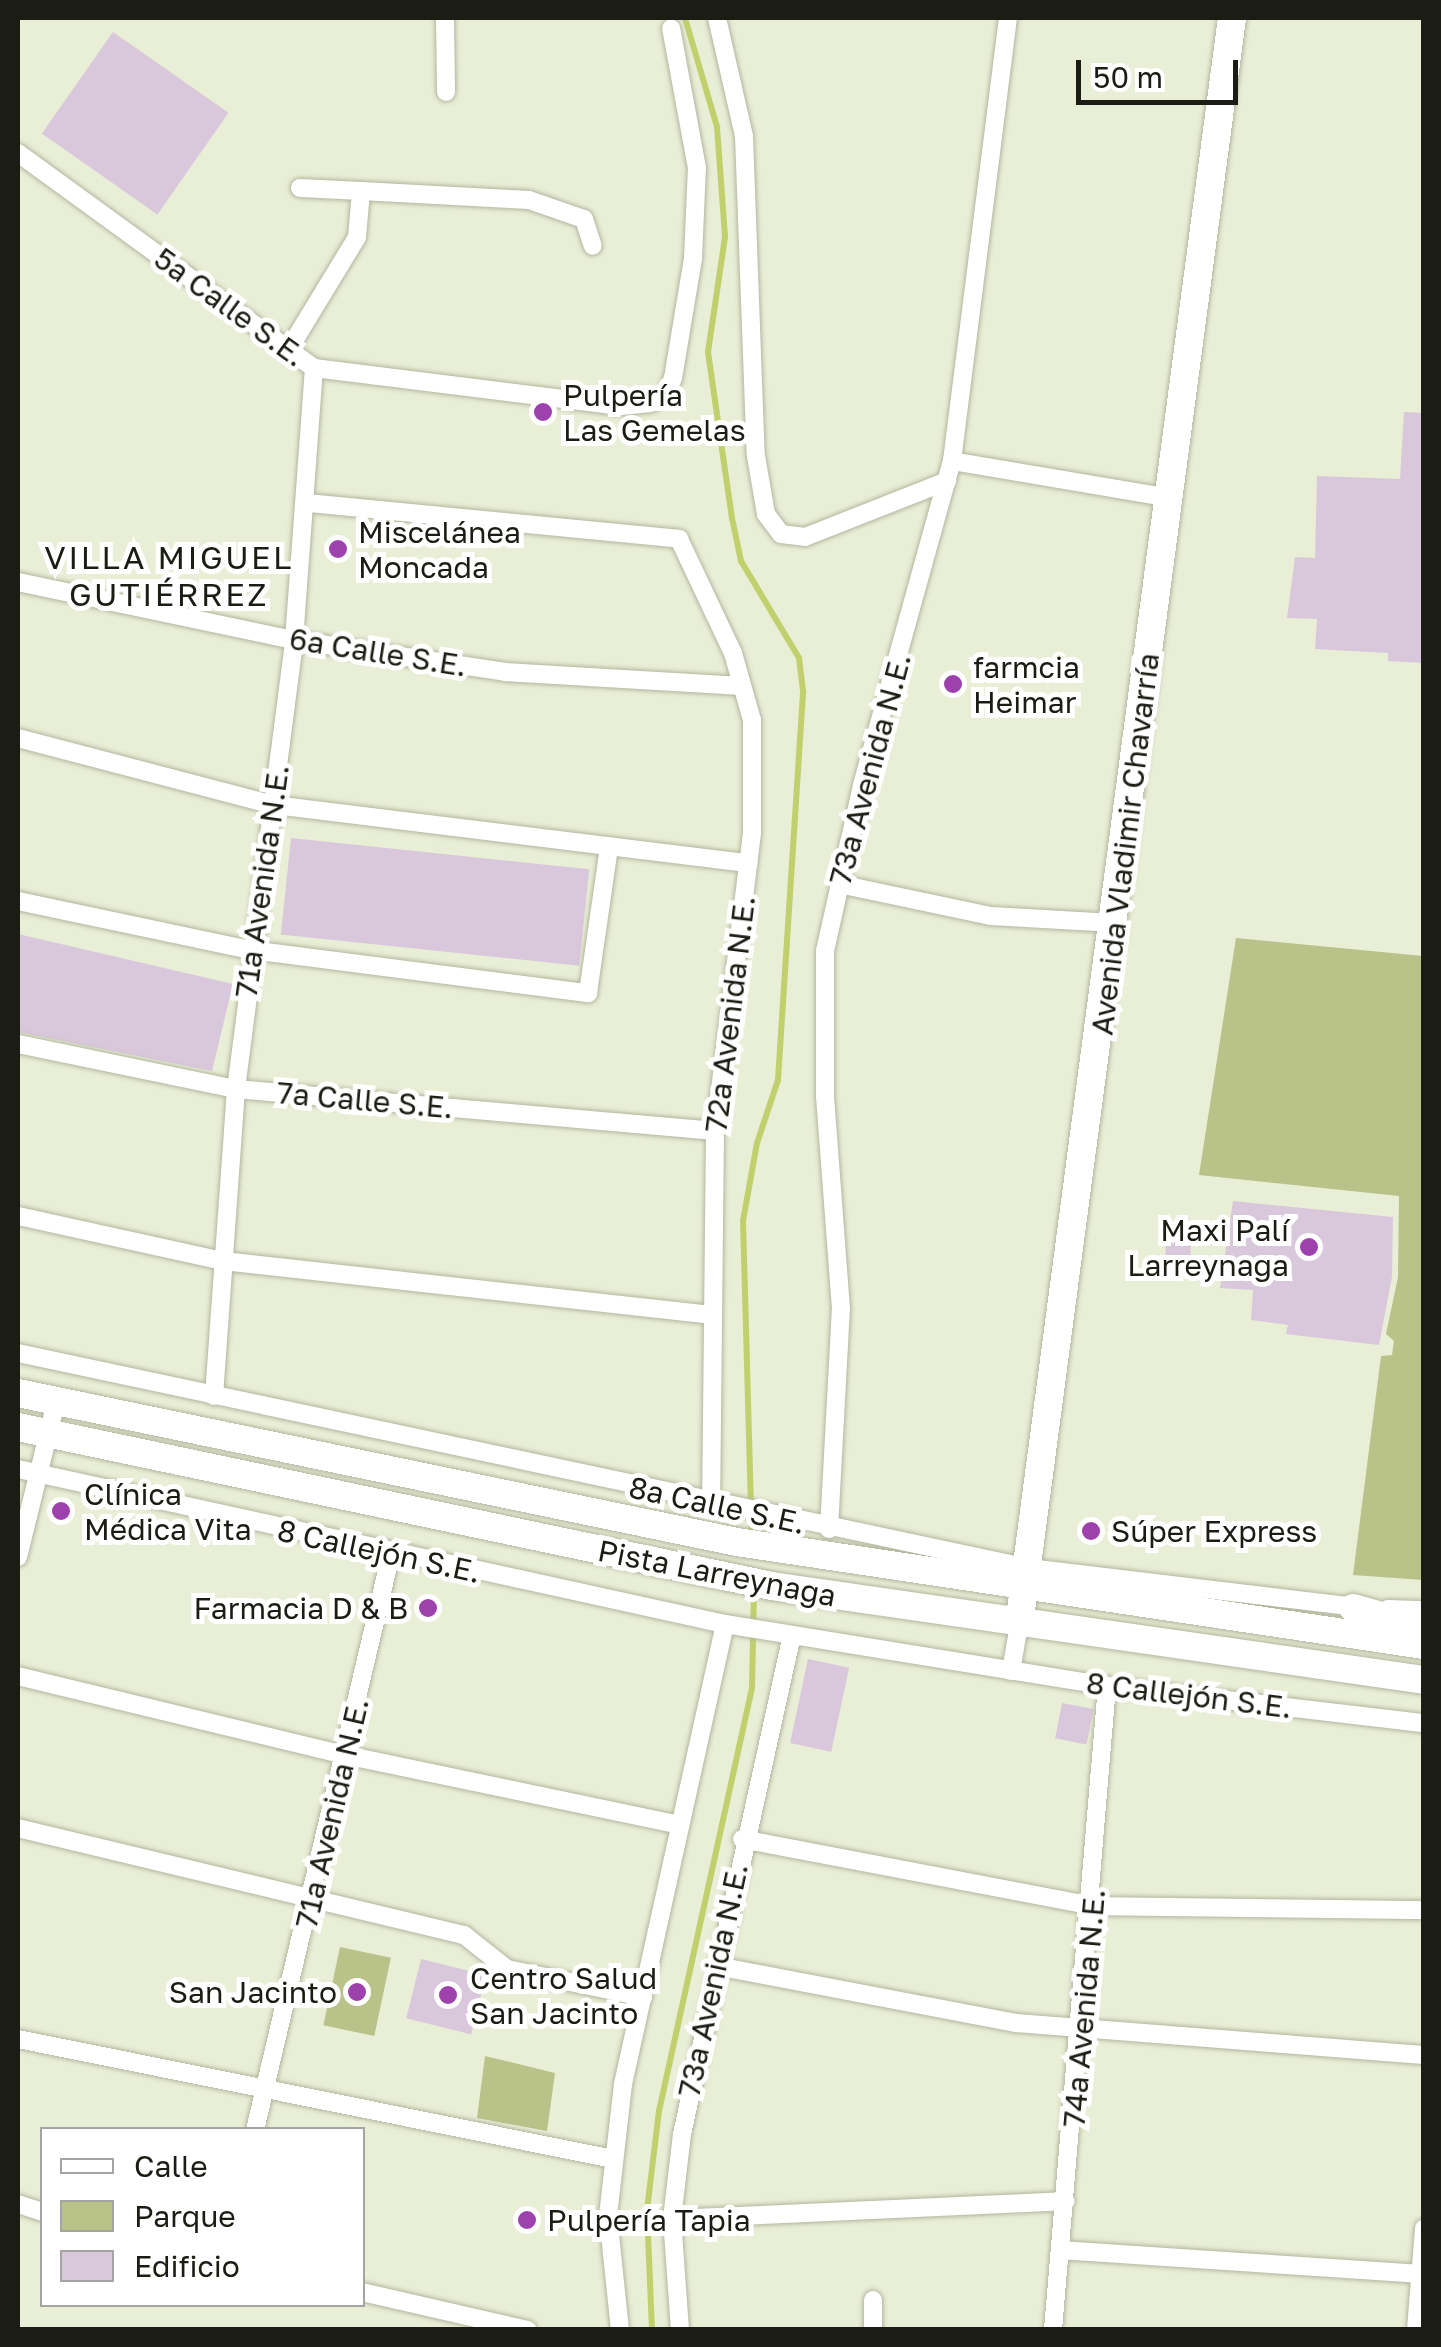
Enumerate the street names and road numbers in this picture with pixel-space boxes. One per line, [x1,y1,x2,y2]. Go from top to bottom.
street label: 5a Calle S.E. [147,240,313,374]
street label: 6a Calle S.E. [287,620,469,684]
street label: 73a Avenida N.E. [822,649,918,889]
street label: Avenida Vladimir Chavarría [1084,651,1166,1037]
street label: 71a Avenida N.E. [228,762,296,1000]
street label: 72a Avenida N.E. [698,894,762,1134]
street label: 7a Calle S.E. [275,1074,455,1126]
street label: 8a Calle S.E. [626,1469,808,1541]
street label: 8 Callejón S.E. [274,1512,484,1590]
street label: Pista Larreynaga [595,1532,839,1614]
street label: 8 Callejón S.E. [1084,1665,1294,1725]
street label: 71a Avenida N.E. [288,1694,376,1932]
street label: 73a Avenida N.E. [671,1860,755,2100]
street label: 74a Avenida N.E. [1056,1887,1112,2129]

